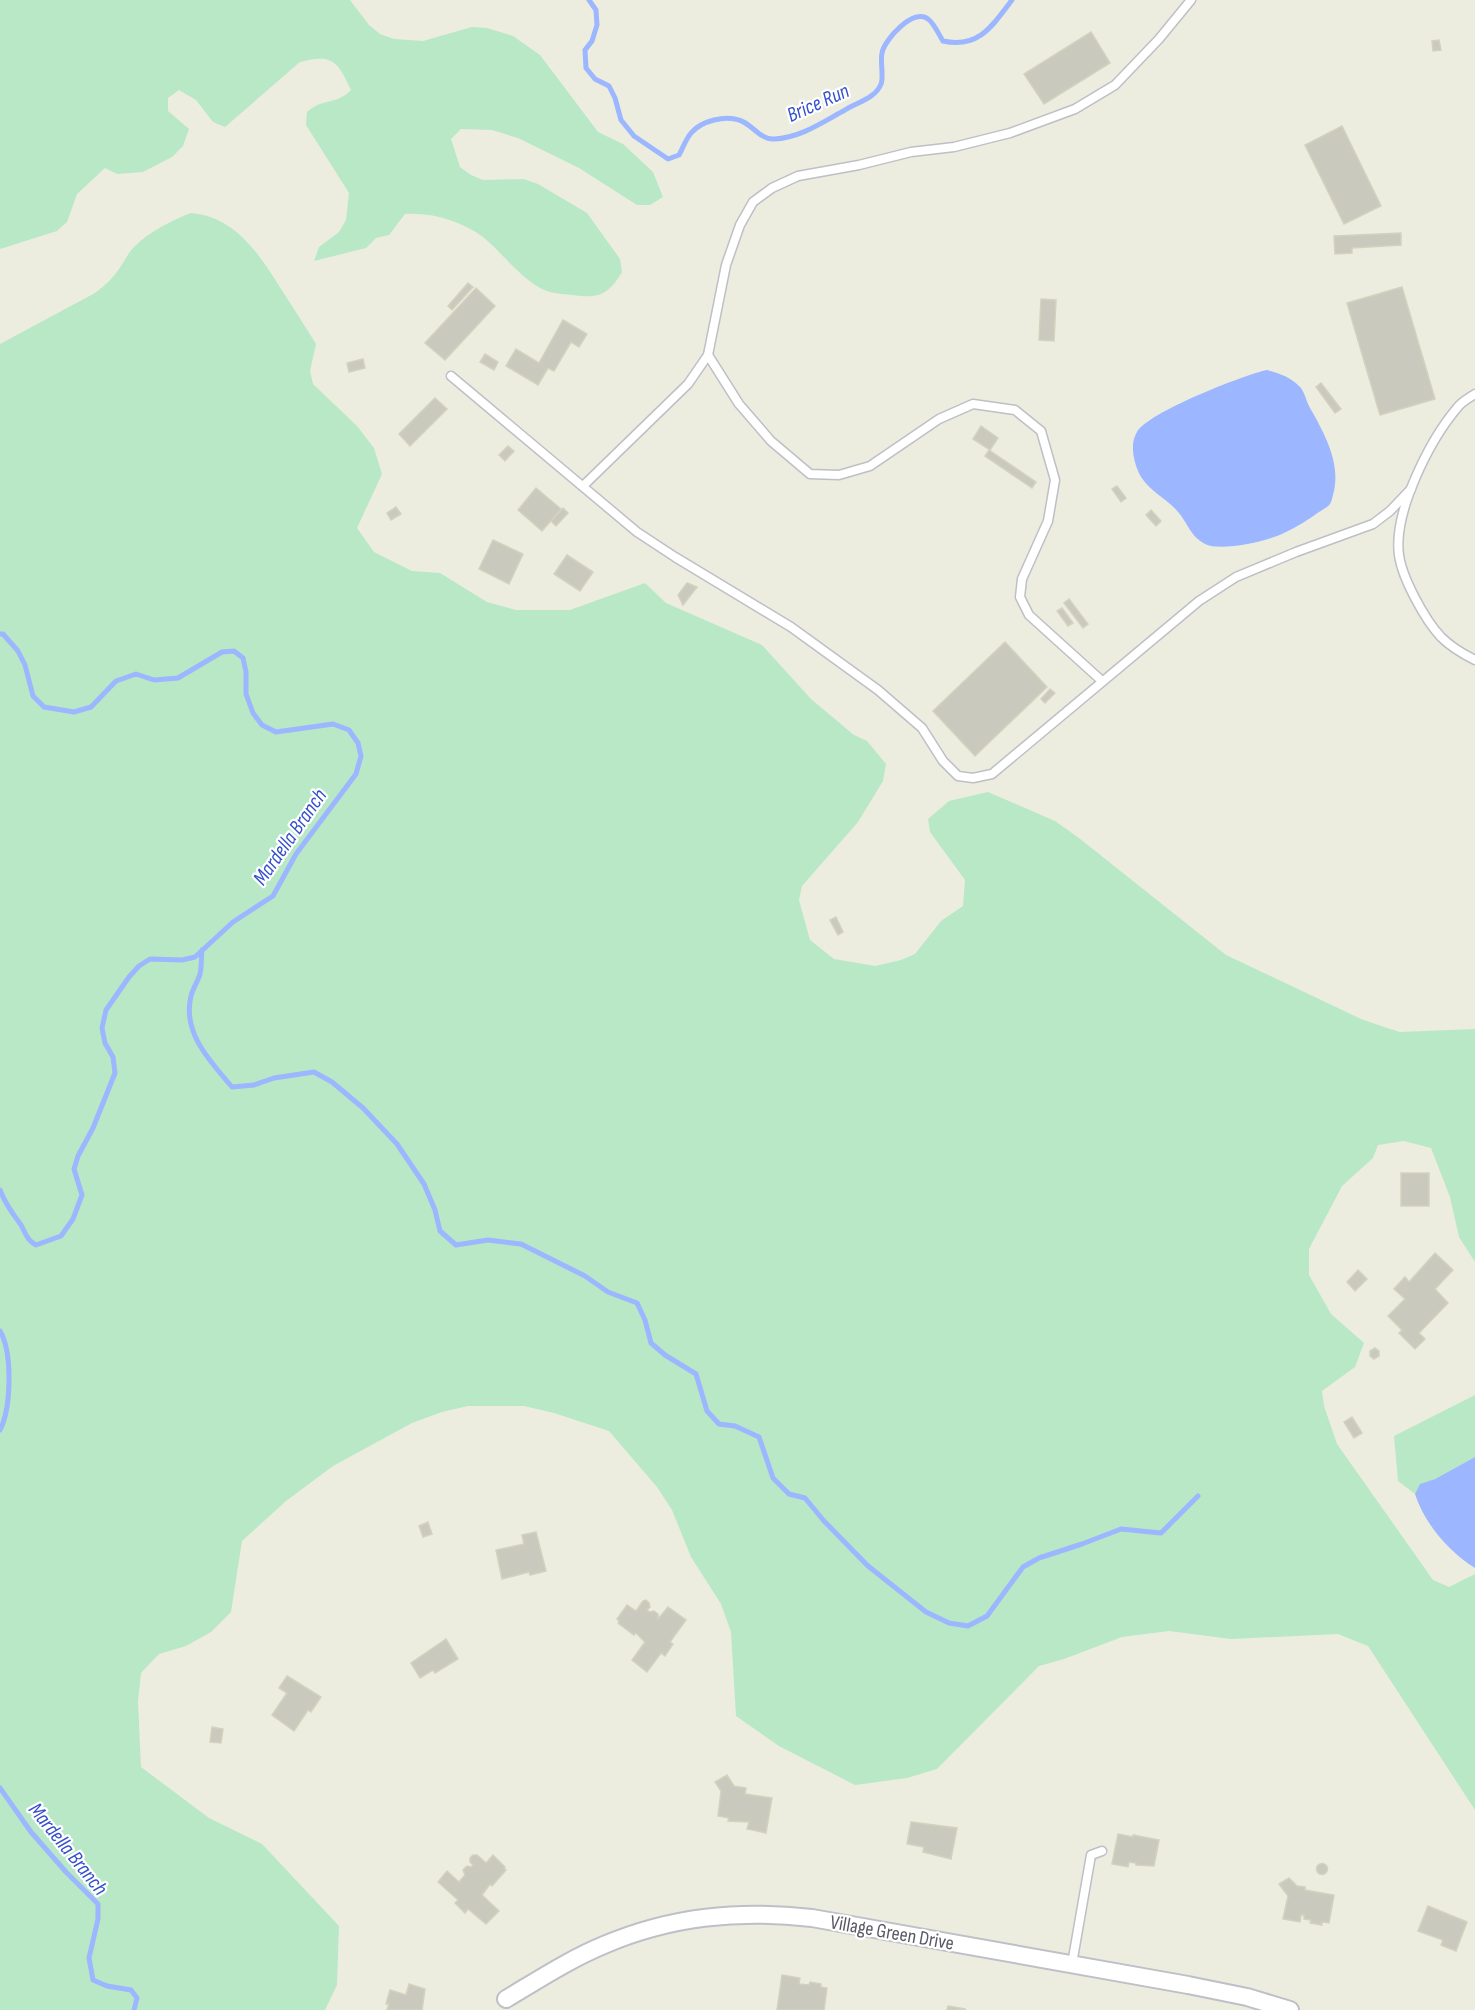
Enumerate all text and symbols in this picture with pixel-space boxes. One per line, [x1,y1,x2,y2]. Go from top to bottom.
water label: Brice Run [783,78,853,128]
water label: Mardella Branch [248,784,332,890]
water label: Mardella Branch [23,1798,113,1900]
street label: Village Green Drive [828,1910,956,1956]

